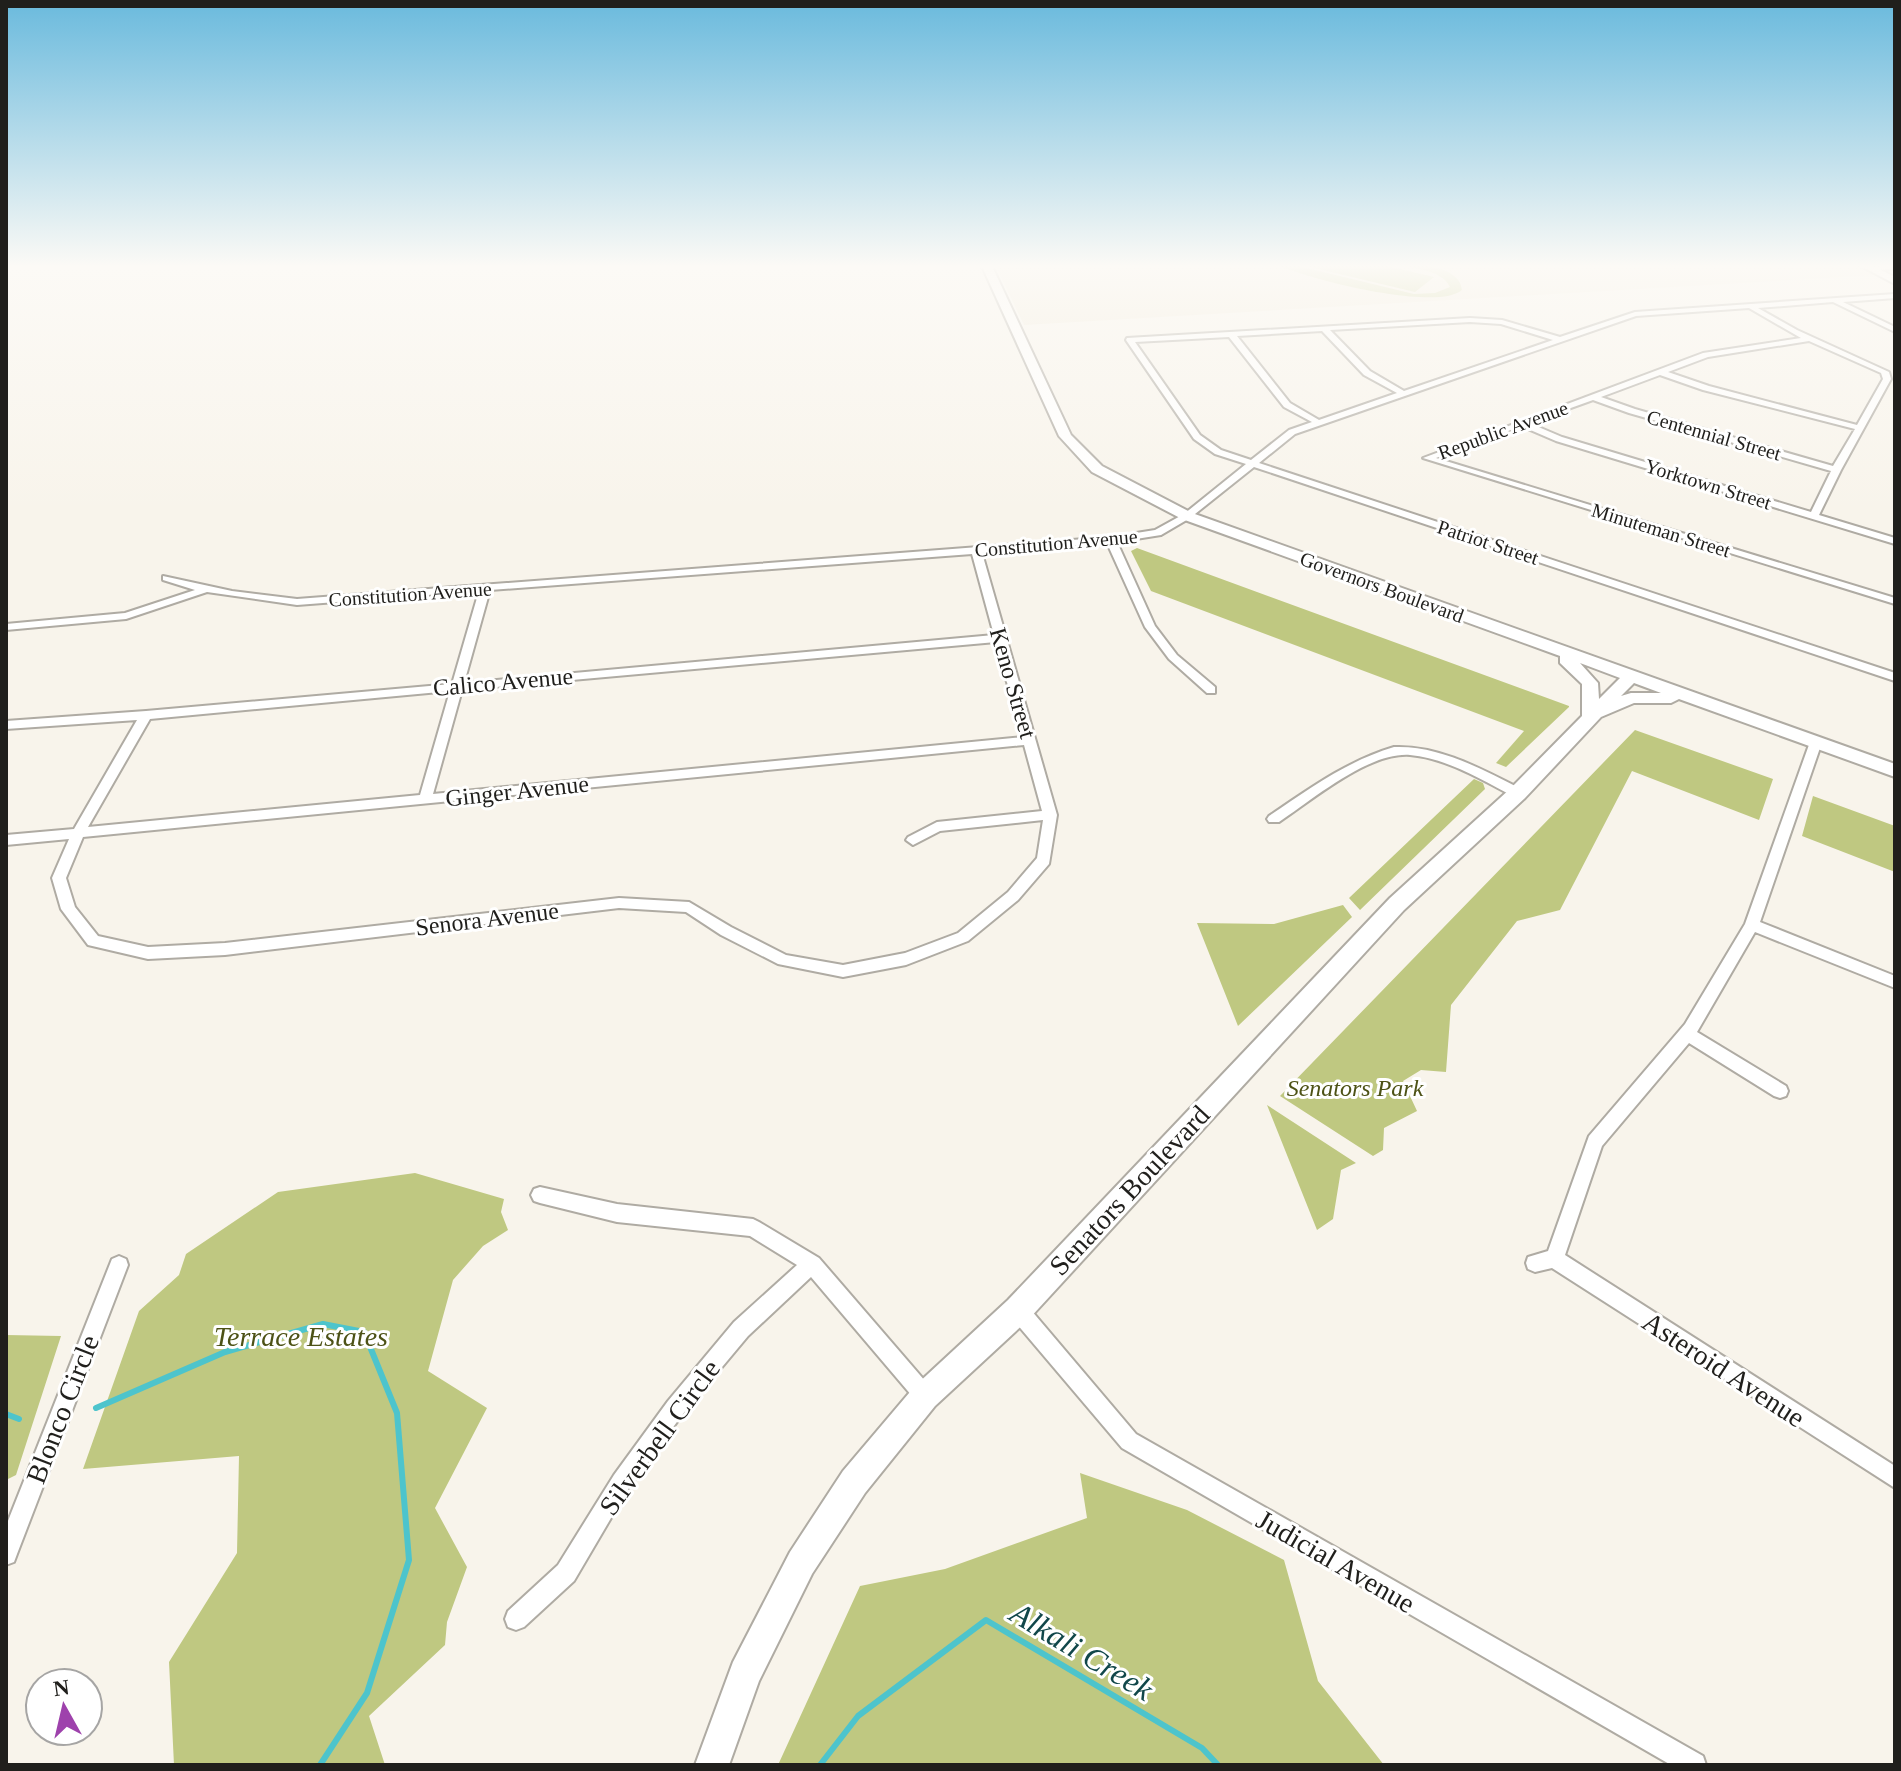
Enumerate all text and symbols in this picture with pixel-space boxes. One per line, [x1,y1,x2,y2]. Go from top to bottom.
street label: Republic Avenue [1435,396,1571,465]
street label: Centennial Street [1644,405,1784,465]
street label: Yorktown Street [1642,454,1774,514]
street label: Minuteman Street [1589,498,1733,562]
street label: Patriot Street [1435,515,1542,569]
street label: Constitution Avenue [974,525,1139,561]
street label: Governors Boulevard [1297,547,1467,627]
street label: Constitution Avenue [328,577,492,611]
street label: Keno Street [985,625,1041,742]
street label: Calico Avenue [432,663,574,701]
street label: Ginger Avenue [444,771,590,811]
street label: Senora Avenue [414,897,560,941]
park label: Senators Park [1287,1075,1424,1101]
street label: Senators Boulevard [1043,1099,1216,1281]
street label: Asteroid Avenue [1637,1306,1811,1433]
park label: Terrace Estates [214,1321,388,1352]
street label: Blonco Circle [20,1331,105,1488]
street label: Silverbell Circle [593,1354,726,1521]
street label: Judicial Avenue [1251,1504,1420,1619]
water label: Alkali Creek [1003,1593,1160,1708]
north arrow [24,1667,104,1747]
text: N [52,1674,71,1701]

